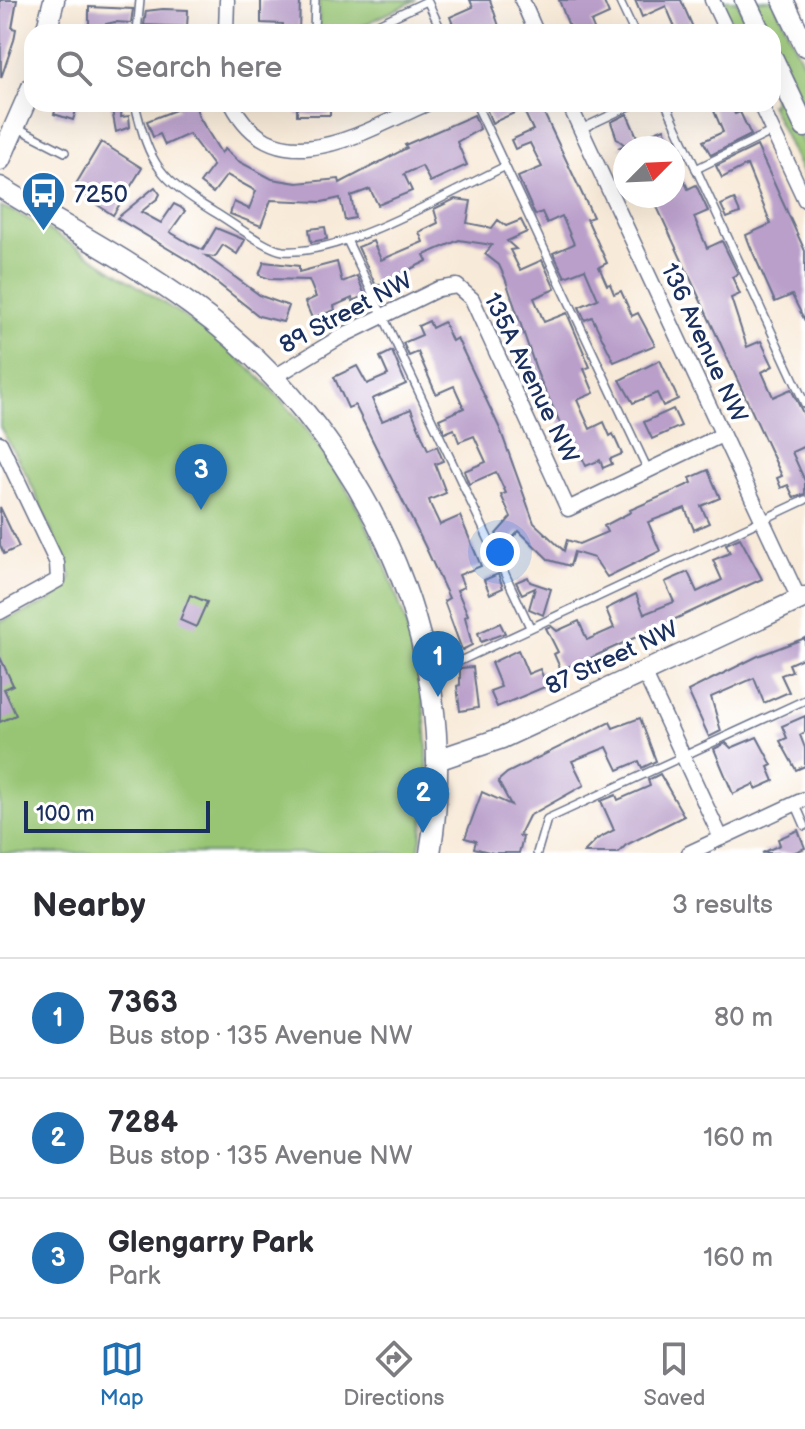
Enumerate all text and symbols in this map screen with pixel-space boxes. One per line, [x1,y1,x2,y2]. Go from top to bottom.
search box [24,24,781,112]
icon: search [52,46,96,90]
text: Search here [116,50,282,86]
north arrow [613,136,685,208]
bus stop icon: 7250 [19,170,67,233]
place label: 7250 [74,180,128,209]
street label: 136 Avenue NW [654,259,754,427]
street label: 89 Street NW [275,266,418,360]
street label: 135A Avenue NW [477,288,585,468]
pin: 3 [175,444,227,510]
your location [480,532,520,572]
street label: 87 Street NW [541,615,683,701]
pin: 1 [412,631,464,697]
pin: 2 [397,767,449,833]
scale bar [24,797,210,833]
text: 100 m [36,801,95,828]
text: Nearby [32,885,146,926]
text: 3 results [672,890,773,921]
text: 7363 [108,985,178,1021]
text: 1 [53,1003,63,1034]
text: 80 m [714,1003,773,1034]
text: Bus stop · 135 Avenue NW [108,1021,413,1052]
text: 7284 [108,1105,178,1141]
text: 2 [50,1123,66,1154]
text: 160 m [703,1123,773,1154]
text: Bus stop · 135 Avenue NW [108,1141,413,1172]
text: Glengarry Park [108,1225,314,1261]
text: 3 [50,1243,66,1274]
text: 160 m [703,1243,773,1274]
text: Park [108,1261,160,1292]
tab: Map [100,1337,144,1412]
tab: Directions [343,1337,444,1412]
tab: Saved [644,1337,705,1412]

